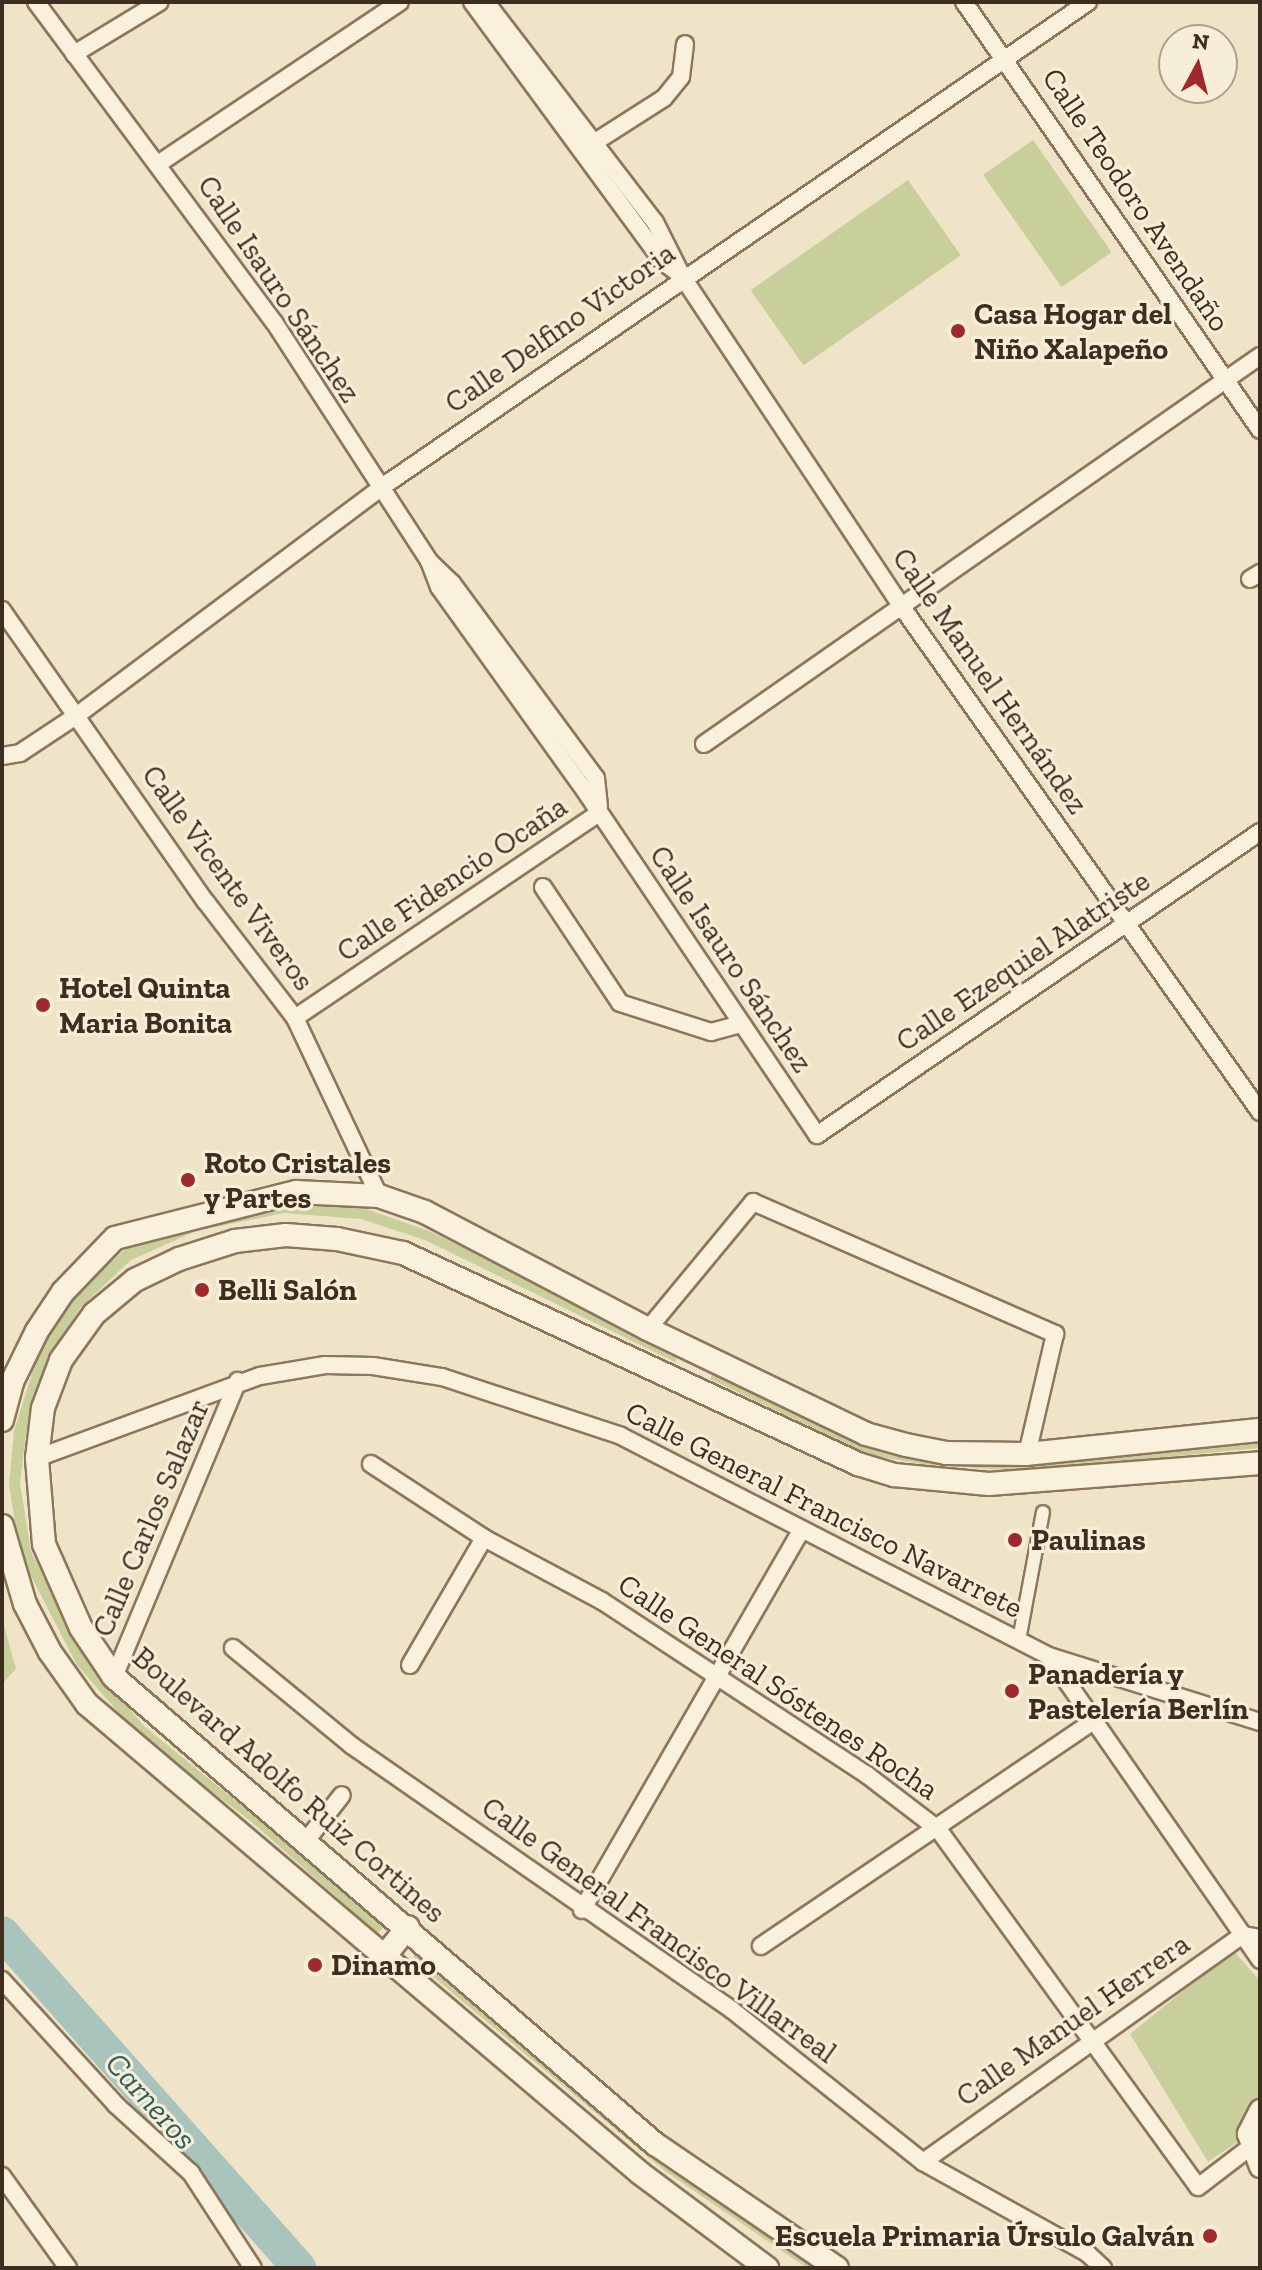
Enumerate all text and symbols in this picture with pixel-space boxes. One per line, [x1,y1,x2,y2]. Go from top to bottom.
north arrow [1158,24,1238,104]
text: N [1191,27,1211,56]
street label: Calle Teodoro Avendaño [1034,61,1238,339]
street label: Calle Isauro Sánchez [190,169,368,409]
street label: Calle Delfino Victoria [438,235,682,421]
place label: Casa Hogar del Niño Xalapeño [974,296,1172,366]
marker: Casa Hogar del Niño Xalapeño [949,322,967,340]
street label: Calle Manuel Hernández [885,541,1095,821]
street label: Calle Vicente Viveros [133,757,323,999]
street label: Calle Fidencio Ocaña [330,789,574,969]
street label: Calle Isauro Sánchez [642,839,820,1079]
street label: Calle Ezequiel Alatriste [889,862,1157,1060]
place label: Hotel Quinta Maria Bonita [59,970,232,1040]
marker: Hotel Quinta Maria Bonita [34,996,52,1014]
place label: Roto Cristales y Partes [204,1145,391,1216]
marker: Roto Cristales y Partes [179,1171,197,1189]
place label: Belli Salón [218,1272,357,1308]
marker: Belli Salón [193,1281,211,1299]
street label: Calle Carlos Salazar [85,1394,217,1642]
street label: Calle General Francisco Navarrete [619,1394,1029,1626]
place label: Paulinas [1031,1522,1146,1558]
marker: Paulinas [1006,1531,1024,1549]
street label: Calle General Sóstenes Rocha [611,1566,945,1808]
street label: Boulevard Adolfo Ruiz Cortines [125,1639,453,1931]
place label: Panadería y Pastelería Berlín [1028,1656,1249,1726]
marker: Panadería y Pastelería Berlín [1003,1682,1021,1700]
street label: Calle General Francisco Villarreal [474,1789,844,2071]
street label: Calle Manuel Herrera [949,1926,1197,2114]
place label: Dinamo [331,1947,436,1983]
marker: Dinamo [306,1956,324,1974]
water label: Carneros [97,2044,205,2158]
place label: Escuela Primaria Úrsulo Galván [775,2218,1194,2254]
marker: Escuela Primaria Úrsulo Galván [1201,2227,1219,2245]

